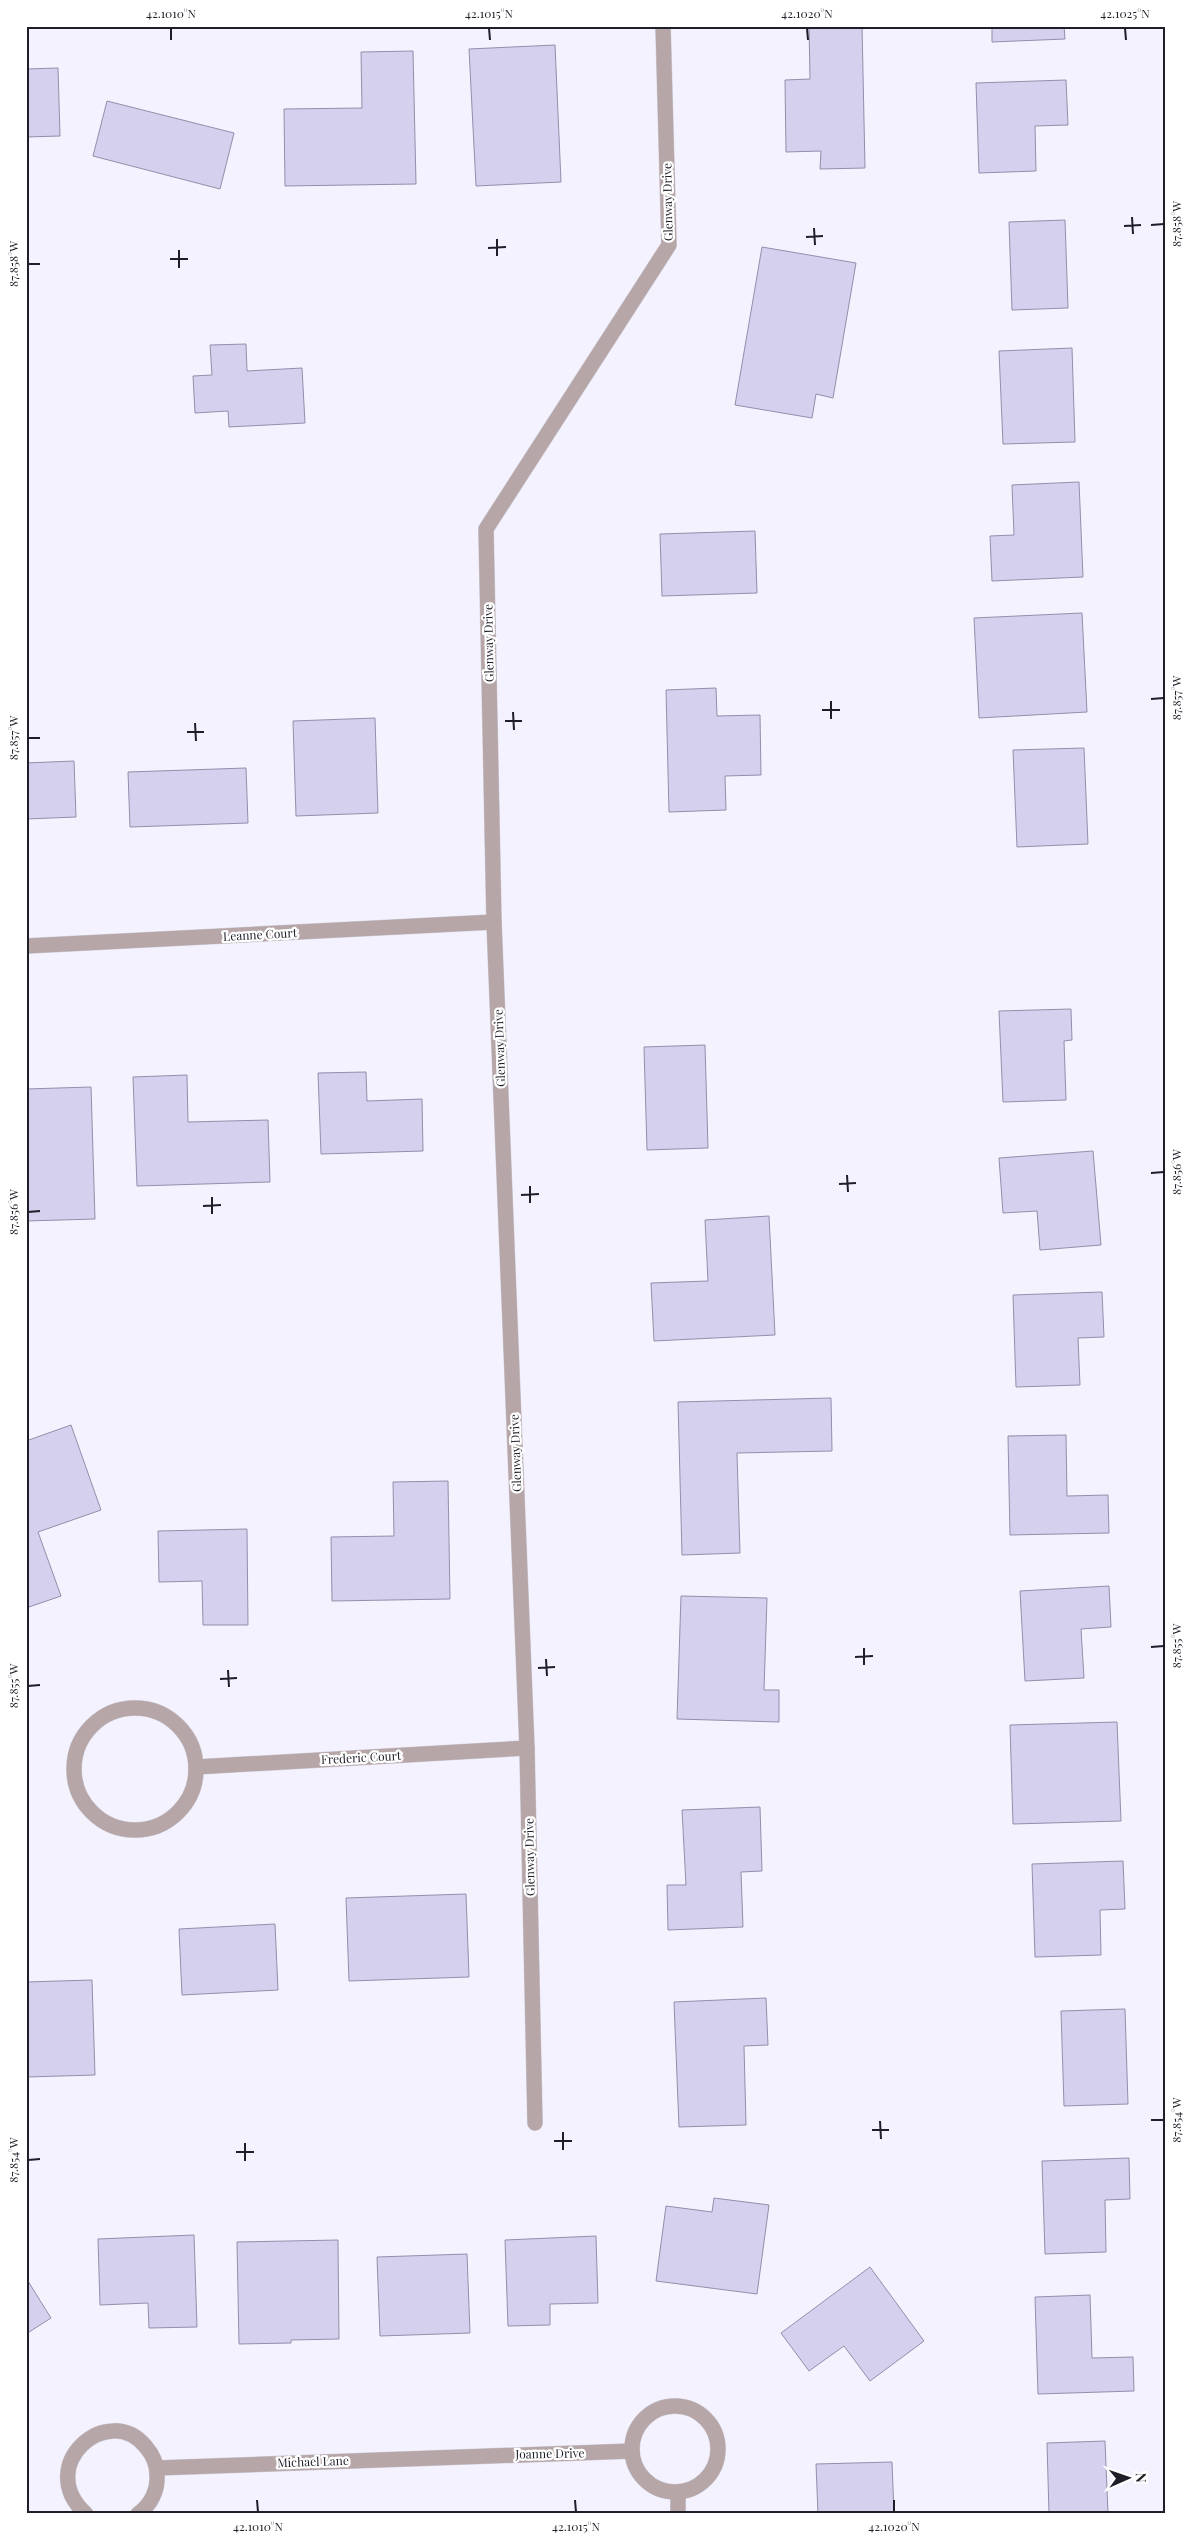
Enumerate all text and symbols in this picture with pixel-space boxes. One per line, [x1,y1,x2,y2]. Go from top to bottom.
text: 42.1010°N [146,5,197,21]
text: 42.1015°N [465,5,514,21]
text: 42.1020°N [781,5,833,21]
text: 42.1025°N [1100,5,1150,21]
street label: Glenway Drive [658,163,676,241]
text: 87.858°W [1168,201,1184,247]
text: 87.858°W [5,241,21,287]
street label: Glenway Drive [479,604,497,682]
text: 87.857°W [1168,676,1184,720]
text: 87.857°W [5,716,21,760]
street label: Leanne Court [223,924,298,944]
street label: Glenway Drive [490,1009,508,1087]
text: 87.856°W [1168,1149,1184,1195]
text: 87.856°W [5,1189,21,1235]
street label: Glenway Drive [506,1414,524,1492]
text: 87.855°W [1168,1624,1184,1668]
text: 87.855°W [5,1664,21,1708]
street label: Frederic Court [321,1747,402,1767]
street label: Glenway Drive [520,1818,538,1896]
text: 87.854°W [1168,2097,1184,2143]
text: 87.854°W [5,2137,21,2183]
street label: Joanne Drive [514,2444,585,2462]
street label: Michael Lane [277,2452,349,2470]
north arrow [1104,2452,1154,2502]
text: N [1132,2472,1151,2483]
text: 42.1010°N [233,2518,284,2534]
text: 42.1015°N [552,2518,601,2534]
text: 42.1020°N [868,2518,920,2534]

